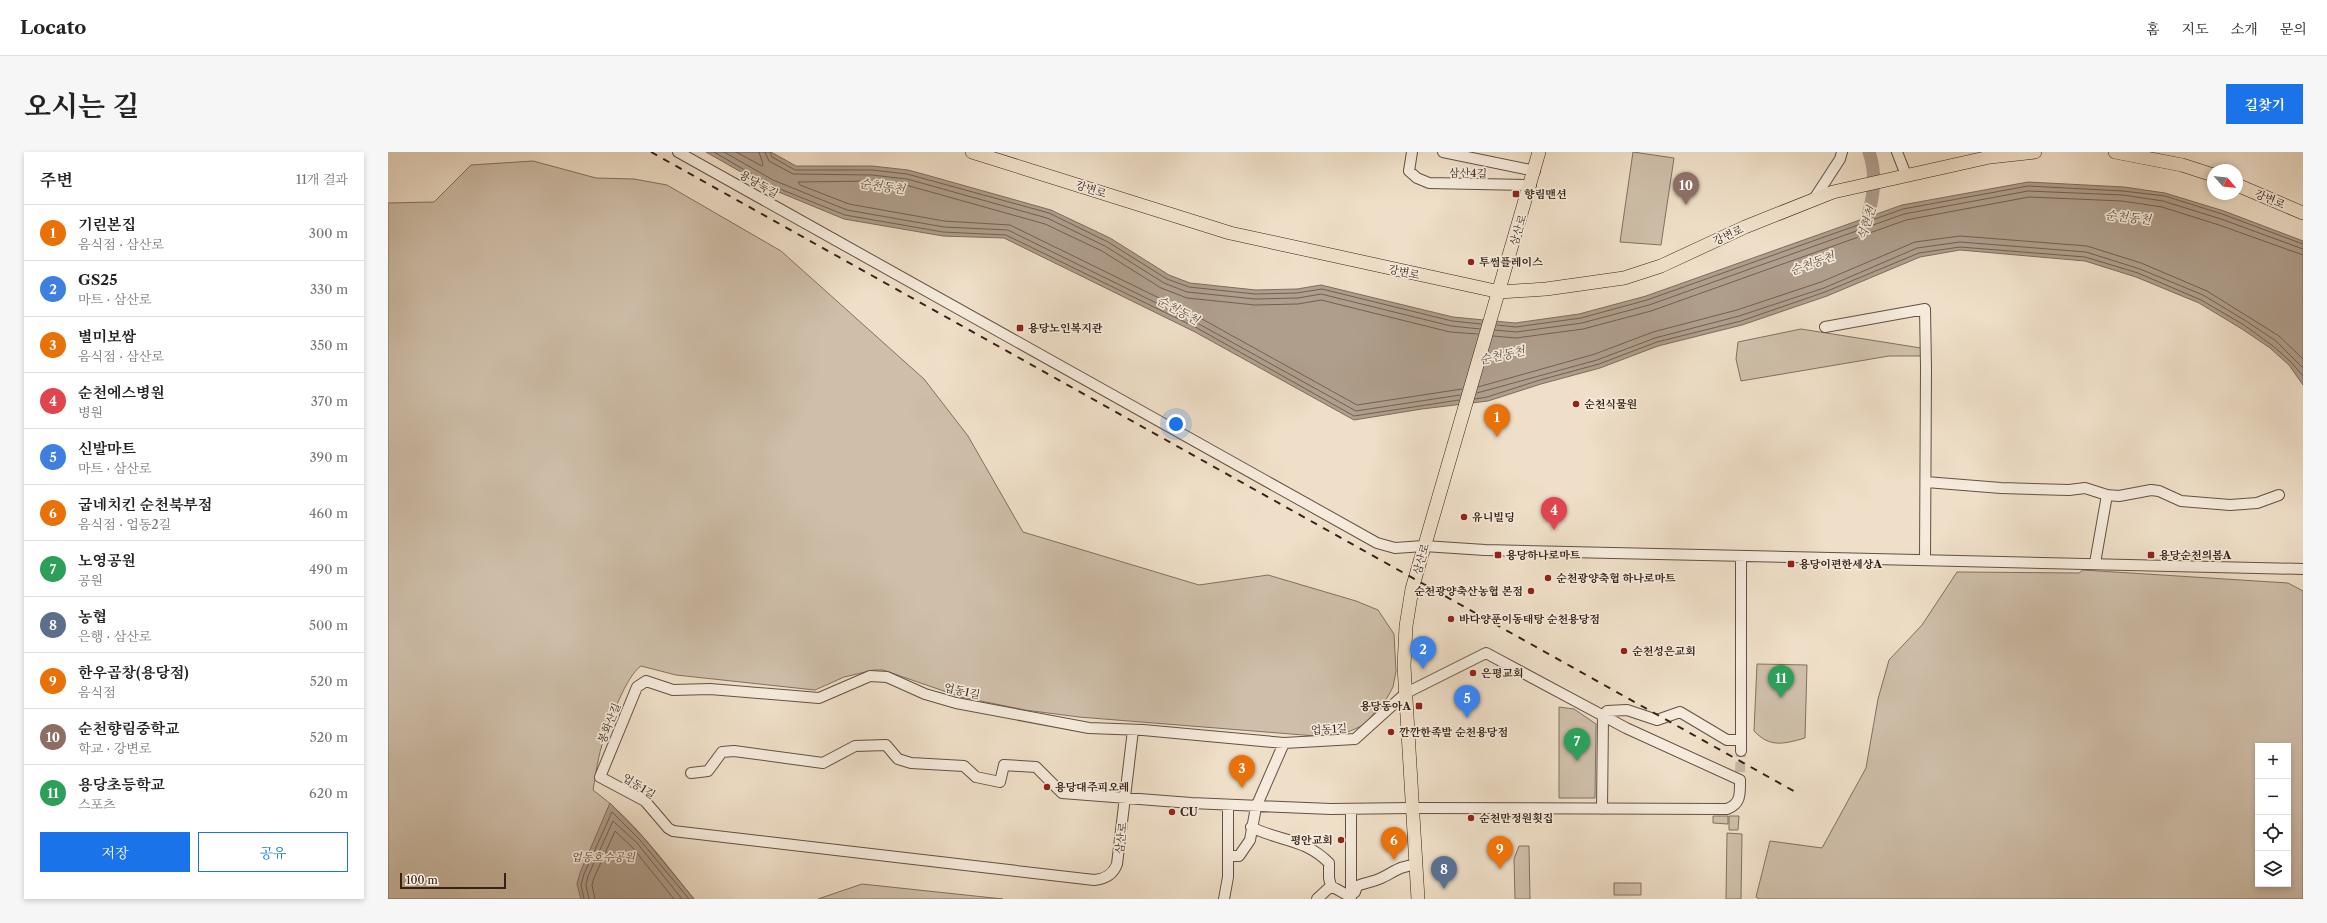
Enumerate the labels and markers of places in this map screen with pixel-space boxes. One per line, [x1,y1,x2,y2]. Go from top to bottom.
pin: 10 [1673,172,1699,205]
place label: 향림맨션 [1524,187,1567,201]
marker: 향림맨션 [1511,189,1521,199]
place label: 투썸플레이스 [1479,255,1543,269]
marker: 투썸플레이스 [1466,257,1476,267]
place label: 용당노인복지관 [1028,321,1103,335]
marker: 용당노인복지관 [1015,323,1025,333]
place label: 순천식물원 [1584,397,1637,411]
marker: 순천식물원 [1571,399,1581,409]
pin: 1 [1484,404,1510,437]
pin: 4 [1541,497,1567,530]
place label: 유니빌딩 [1472,510,1515,524]
marker: 유니빌딩 [1459,512,1469,522]
place label: 용당하나로마트 [1506,548,1581,562]
place label: 용당순천의봄A [2159,548,2232,562]
marker: 용당하나로마트 [1493,550,1503,560]
marker: 용당순천의봄A [2146,550,2156,560]
place label: 용당이편한세상A [1799,557,1882,571]
marker: 용당이편한세상A [1786,559,1796,569]
place label: 순천광양축협 하나로마트 [1556,571,1676,585]
marker: 순천광양축협 하나로마트 [1543,573,1553,583]
place label: 순천광양축산농협 본점 [1414,584,1523,598]
marker: 순천광양축산농협 본점 [1526,586,1536,596]
place label: 바다양푼이동태탕 순천용당점 [1459,612,1600,626]
marker: 바다양푼이동태탕 순천용당점 [1446,614,1456,624]
pin: 2 [1410,636,1436,669]
place label: 순천성은교회 [1632,644,1696,658]
marker: 순천성은교회 [1619,646,1629,656]
pin: 11 [1768,665,1794,698]
place label: 은평교회 [1481,666,1524,680]
marker: 은평교회 [1468,668,1478,678]
pin: 5 [1454,685,1480,718]
place label: 용당동아A [1360,699,1411,713]
marker: 용당동아A [1414,701,1424,711]
place label: 깐깐한족발 순천용당점 [1399,725,1508,739]
marker: 깐깐한족발 순천용당점 [1386,727,1396,737]
pin: 7 [1564,728,1590,761]
pin: 3 [1229,755,1255,788]
place label: 용당대주피오레 [1055,780,1129,794]
marker: 용당대주피오레 [1042,782,1052,792]
place label: CU [1180,805,1198,819]
marker: CU [1167,807,1177,817]
place label: 순천만정원횟집 [1479,811,1553,825]
marker: 순천만정원횟집 [1466,813,1476,823]
pin: 6 [1381,827,1407,860]
place label: 평안교회 [1290,833,1333,847]
marker: 평안교회 [1336,835,1346,845]
pin: 9 [1487,836,1513,869]
pin: 8 [1431,856,1457,889]

